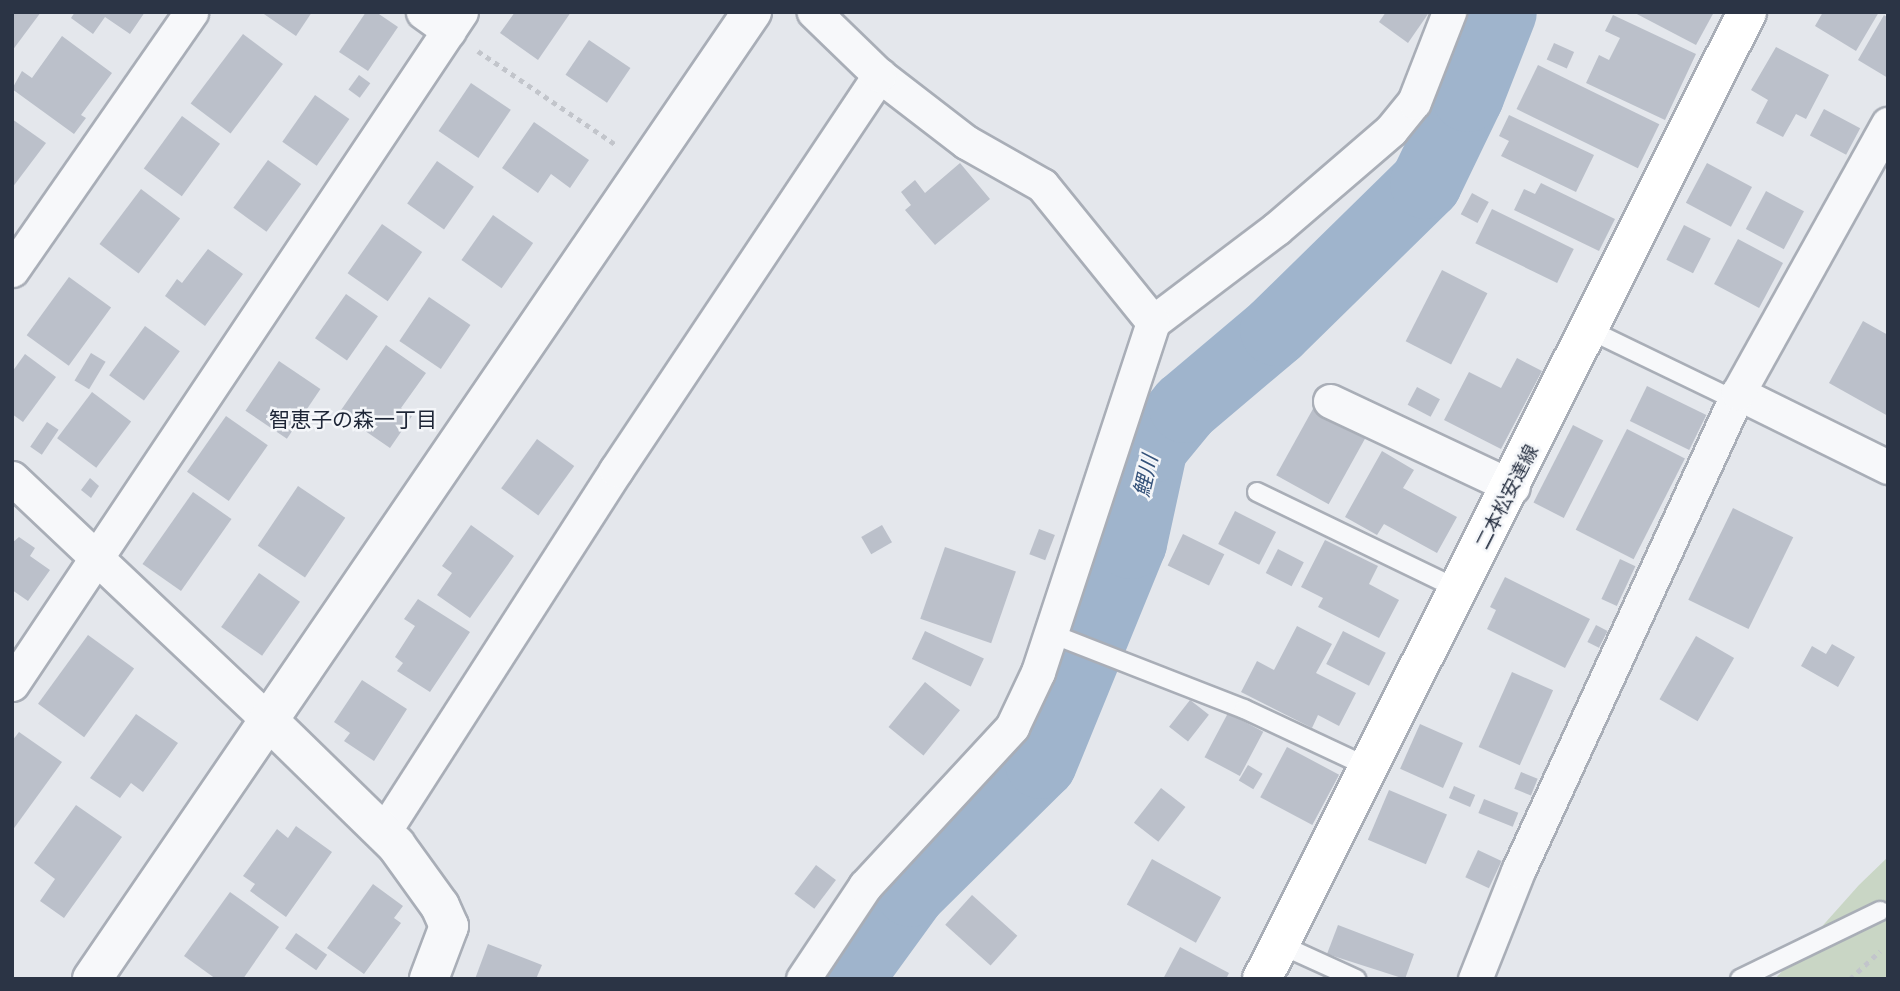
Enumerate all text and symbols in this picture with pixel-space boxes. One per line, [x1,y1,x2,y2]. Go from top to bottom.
district label: 智恵子の森一丁目 [269,407,437,433]
street label: 二本松安達線 [1471,441,1543,553]
water label: 鯉川 [1129,453,1163,499]

